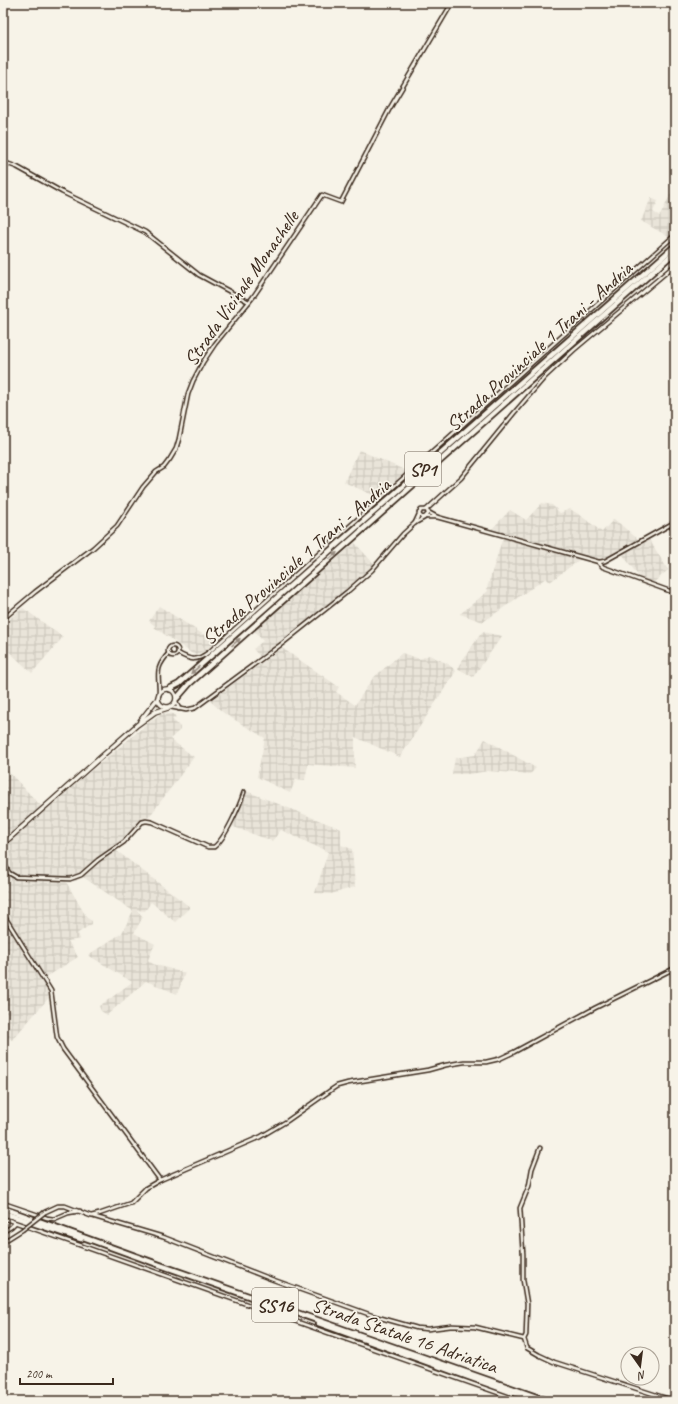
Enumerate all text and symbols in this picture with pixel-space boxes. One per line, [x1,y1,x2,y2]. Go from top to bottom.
street label: Strada Vicinale Monachelle [178,205,305,371]
street label: Strada Provinciale 1 Trani - Andria [441,255,639,437]
road number: SP1 [405,452,441,486]
street label: Strada Provinciale 1 Trani - Andria [197,471,397,650]
one-way arrow [328,551,338,561]
one-way arrow [230,638,241,647]
one-way arrow [190,665,199,674]
road number: SS16 [252,1288,298,1322]
street label: Strada Statale 16 Adriatica [309,1292,502,1379]
north arrow [620,1346,660,1386]
scale bar [20,1360,113,1386]
text: 200 m [26,1366,53,1382]
text: N [635,1368,647,1384]

